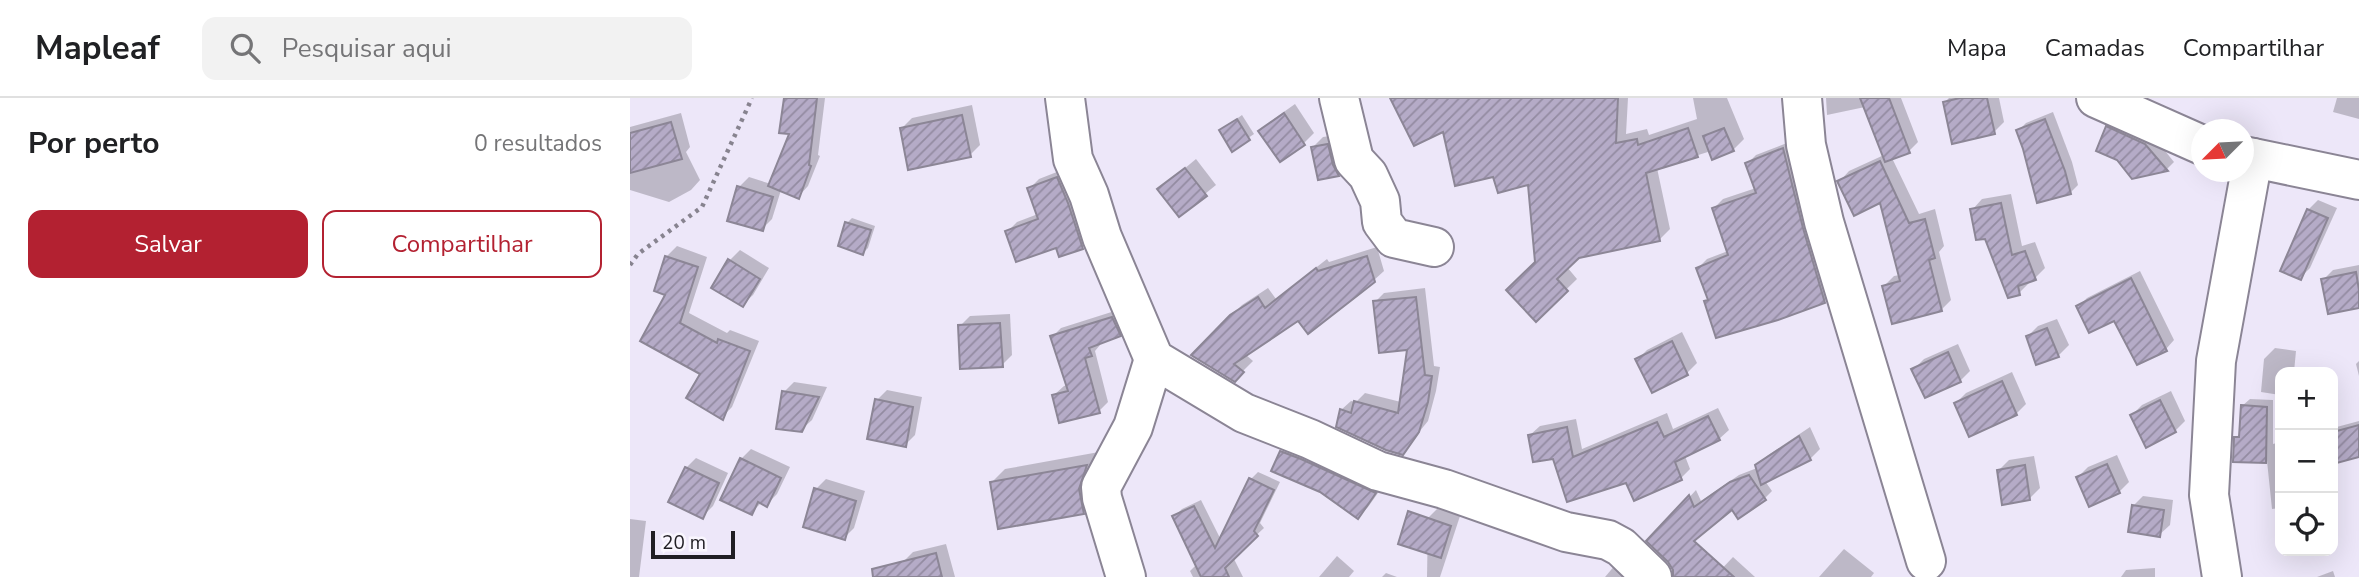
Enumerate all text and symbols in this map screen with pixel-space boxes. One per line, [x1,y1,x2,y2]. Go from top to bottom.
search box [202,17,692,80]
text: Mapleaf [35,26,160,71]
icon: search [226,29,264,67]
text: Pesquisar aqui [282,31,452,66]
text: Mapa [1947,32,2007,64]
text: Camadas [2045,32,2145,64]
text: Compartilhar [2183,32,2324,64]
north arrow [2191,119,2254,182]
text: Por perto [28,123,159,164]
text: 0 resultados [474,128,602,159]
button: Salvar [28,210,308,278]
button: Compartilhar [322,210,602,278]
map controls [2275,367,2338,556]
button: + [2275,367,2338,430]
button: − [2275,430,2338,493]
button: locate [2275,493,2338,556]
scale bar [651,528,735,560]
text: 20 m [662,530,706,556]

